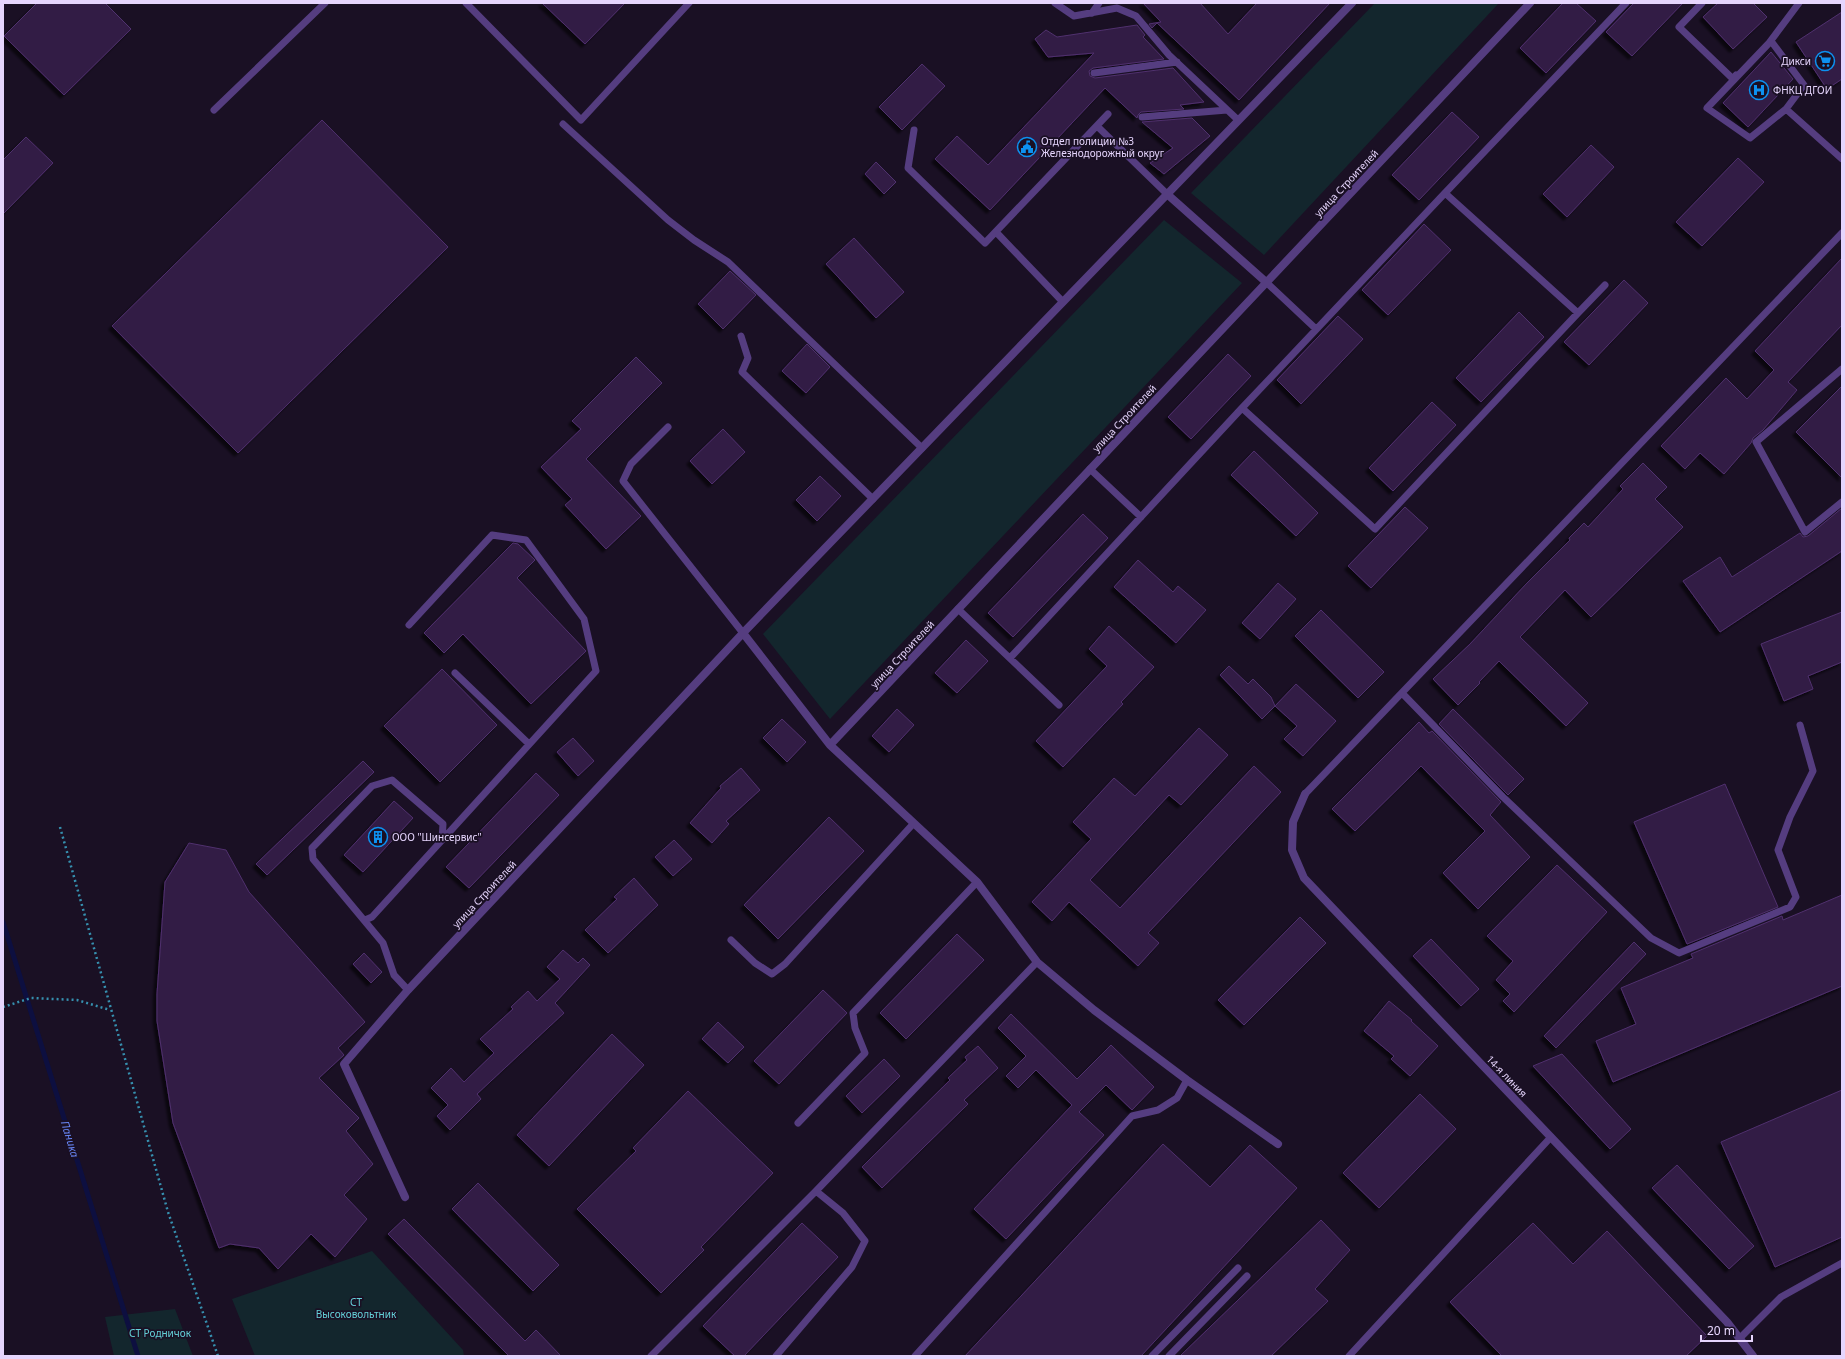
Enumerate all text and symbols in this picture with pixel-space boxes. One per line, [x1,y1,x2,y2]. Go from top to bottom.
supermarket icon: Дикси [1814,50,1836,72]
place label: Дикси [1781,54,1811,68]
hospital icon: ФНКЦ ДГОИ [1748,79,1770,101]
place label: ФНКЦ ДГОИ [1773,83,1832,97]
place label: Отдел полиции №3 Железнодорожный округ [1041,134,1165,160]
public building icon: Отдел полиции №3 Железнодорожный округ [1016,136,1038,158]
street label: улица Строителей [1311,146,1381,220]
street label: улица Строителей [1089,381,1159,455]
street label: улица Строителей [867,617,937,691]
building icon: ООО "Шинсервис" [367,826,389,848]
place label: ООО "Шинсервис" [392,830,482,844]
street label: улица Строителей [449,857,519,931]
street label: 14-я линия [1483,1052,1531,1100]
water label: Паника [58,1119,83,1159]
park label: СТ Высоковольтник [316,1295,397,1321]
scale bar [1701,1317,1752,1343]
text: 20 m [1707,1322,1735,1339]
park label: СТ Родничок [129,1326,192,1340]

